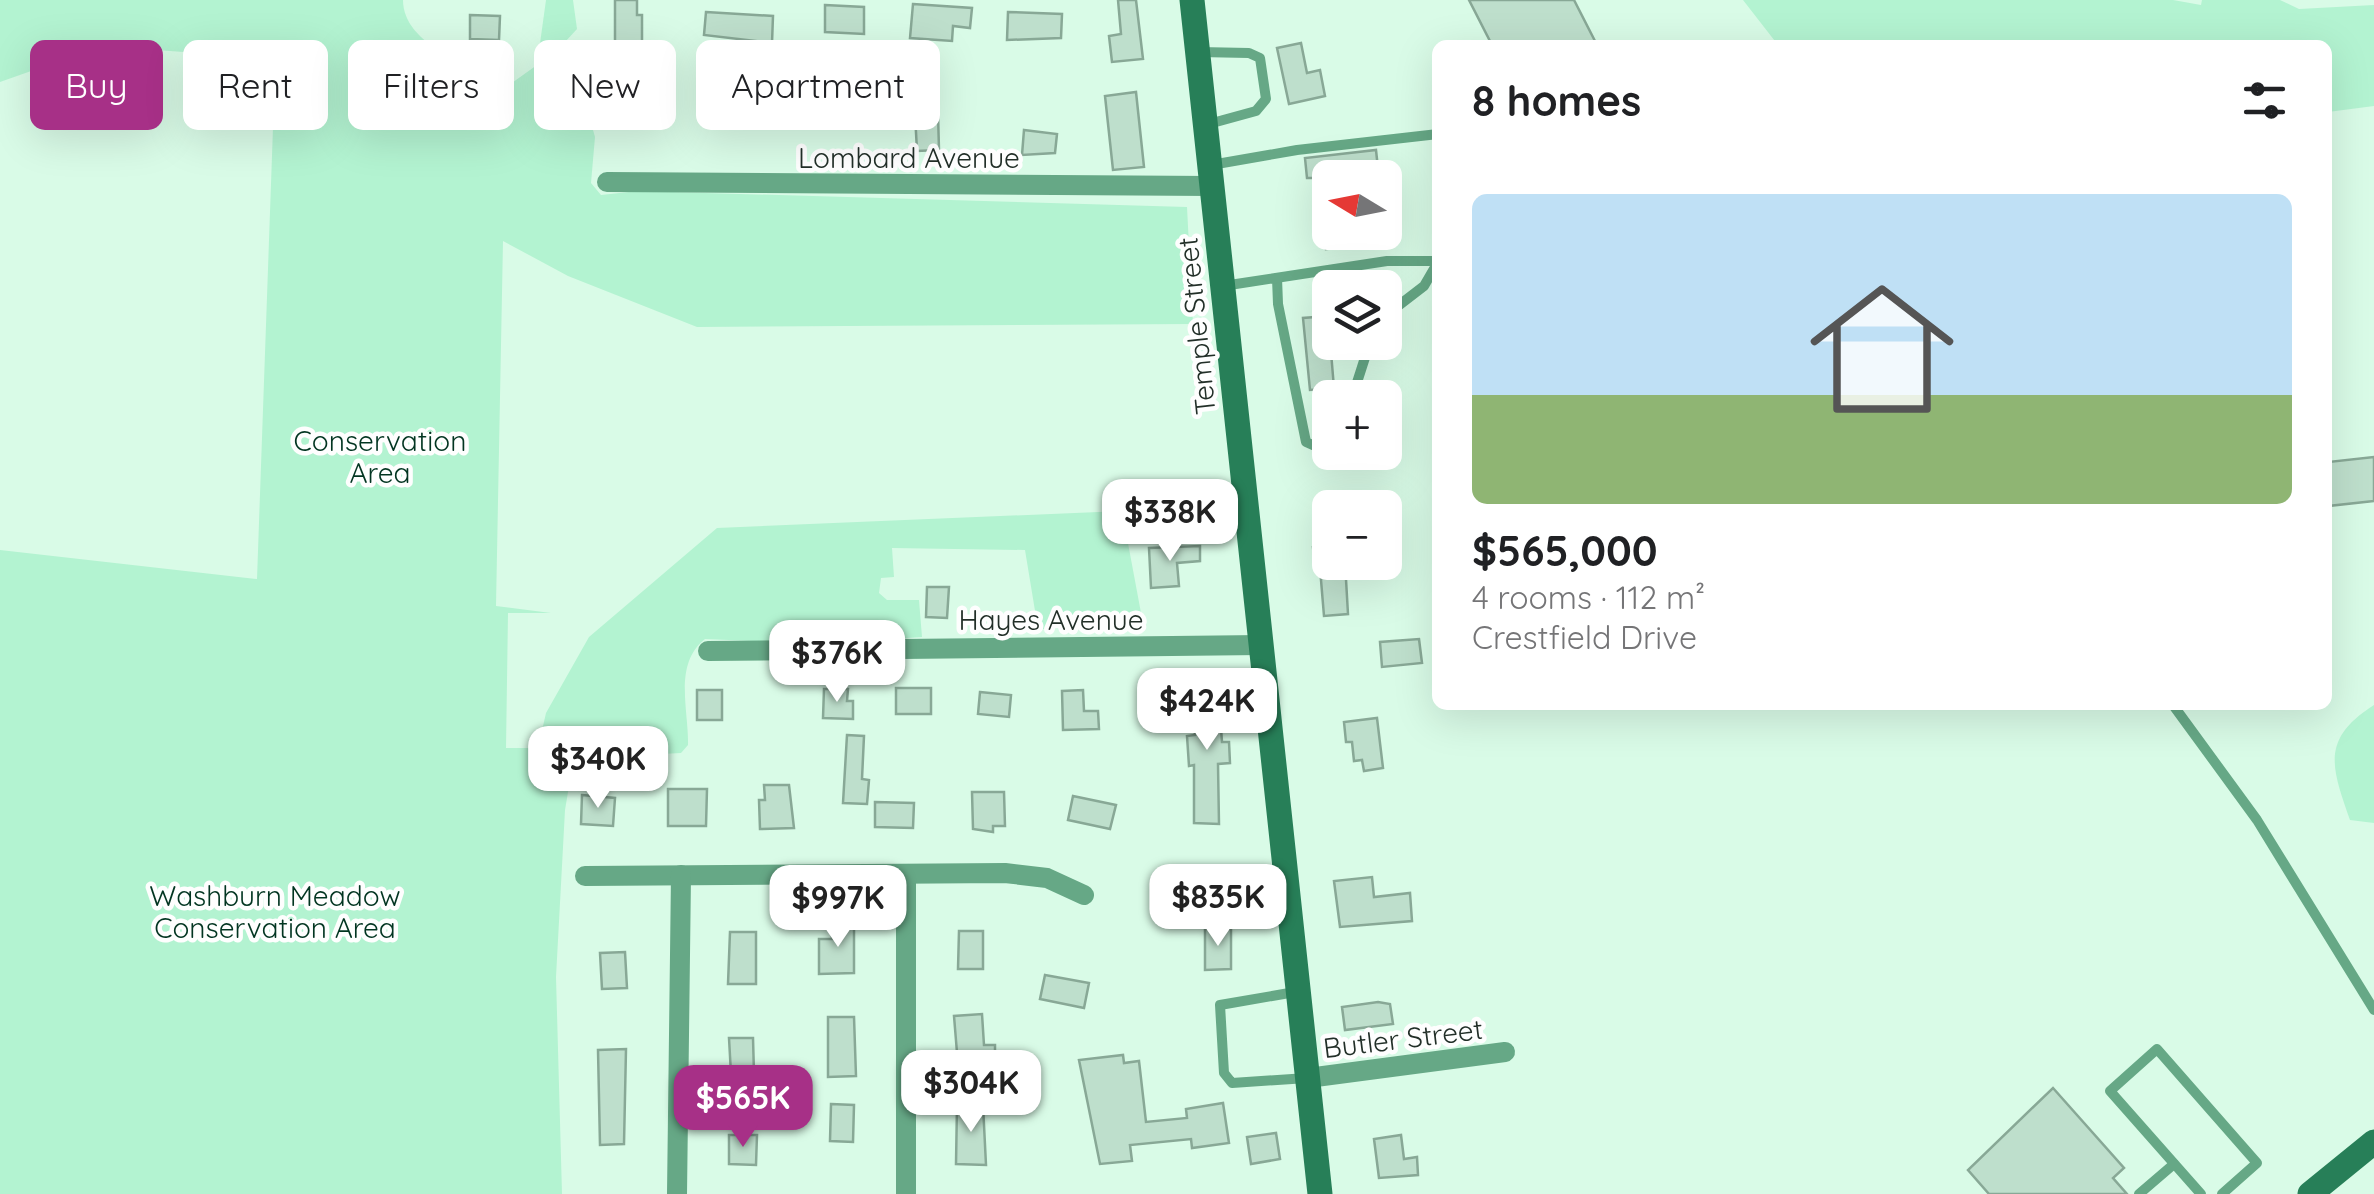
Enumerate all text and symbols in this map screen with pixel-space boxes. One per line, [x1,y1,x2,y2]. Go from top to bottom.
chip: Buy [30,40,163,130]
chip: Rent [183,40,328,130]
chip: Filters [348,40,514,130]
chip: New [534,40,676,130]
chip: Apartment [696,40,940,130]
icon: filters [2237,73,2292,128]
text: 8 homes [1472,74,1641,127]
street label: Lombard Avenue [798,140,1020,175]
north arrow [1312,160,1402,250]
map controls [1312,160,1402,580]
street label: Temple Street [1169,236,1223,416]
icon: home [1792,259,1972,439]
button: layers [1312,270,1402,360]
button: + [1312,380,1402,470]
park label: Conservation Area [294,423,466,490]
pin: $338K [1100,479,1240,564]
button: − [1312,490,1402,580]
text: $338K [1124,491,1216,531]
text: $565,000 [1472,524,1658,577]
text: 4 rooms · 112 m² [1472,577,1705,617]
street label: Hayes Avenue [958,602,1144,637]
text: Crestfield Drive [1472,617,1697,657]
pin: $376K [767,620,907,705]
text: $376K [791,632,883,672]
pin: $424K [1137,668,1277,753]
text: $424K [1159,680,1255,720]
pin: $340K [528,726,668,811]
text: $340K [550,738,646,778]
pin: $835K [1148,864,1288,949]
pin: $997K [768,865,908,950]
text: $835K [1171,876,1265,916]
text: $997K [791,877,885,917]
park label: Washburn Meadow Conservation Area [149,878,401,945]
street label: Butler Street [1321,1011,1485,1065]
pin: $304K [901,1050,1041,1135]
text: $304K [923,1062,1019,1102]
pin: $565K [673,1065,813,1150]
text: $565K [696,1077,790,1117]

